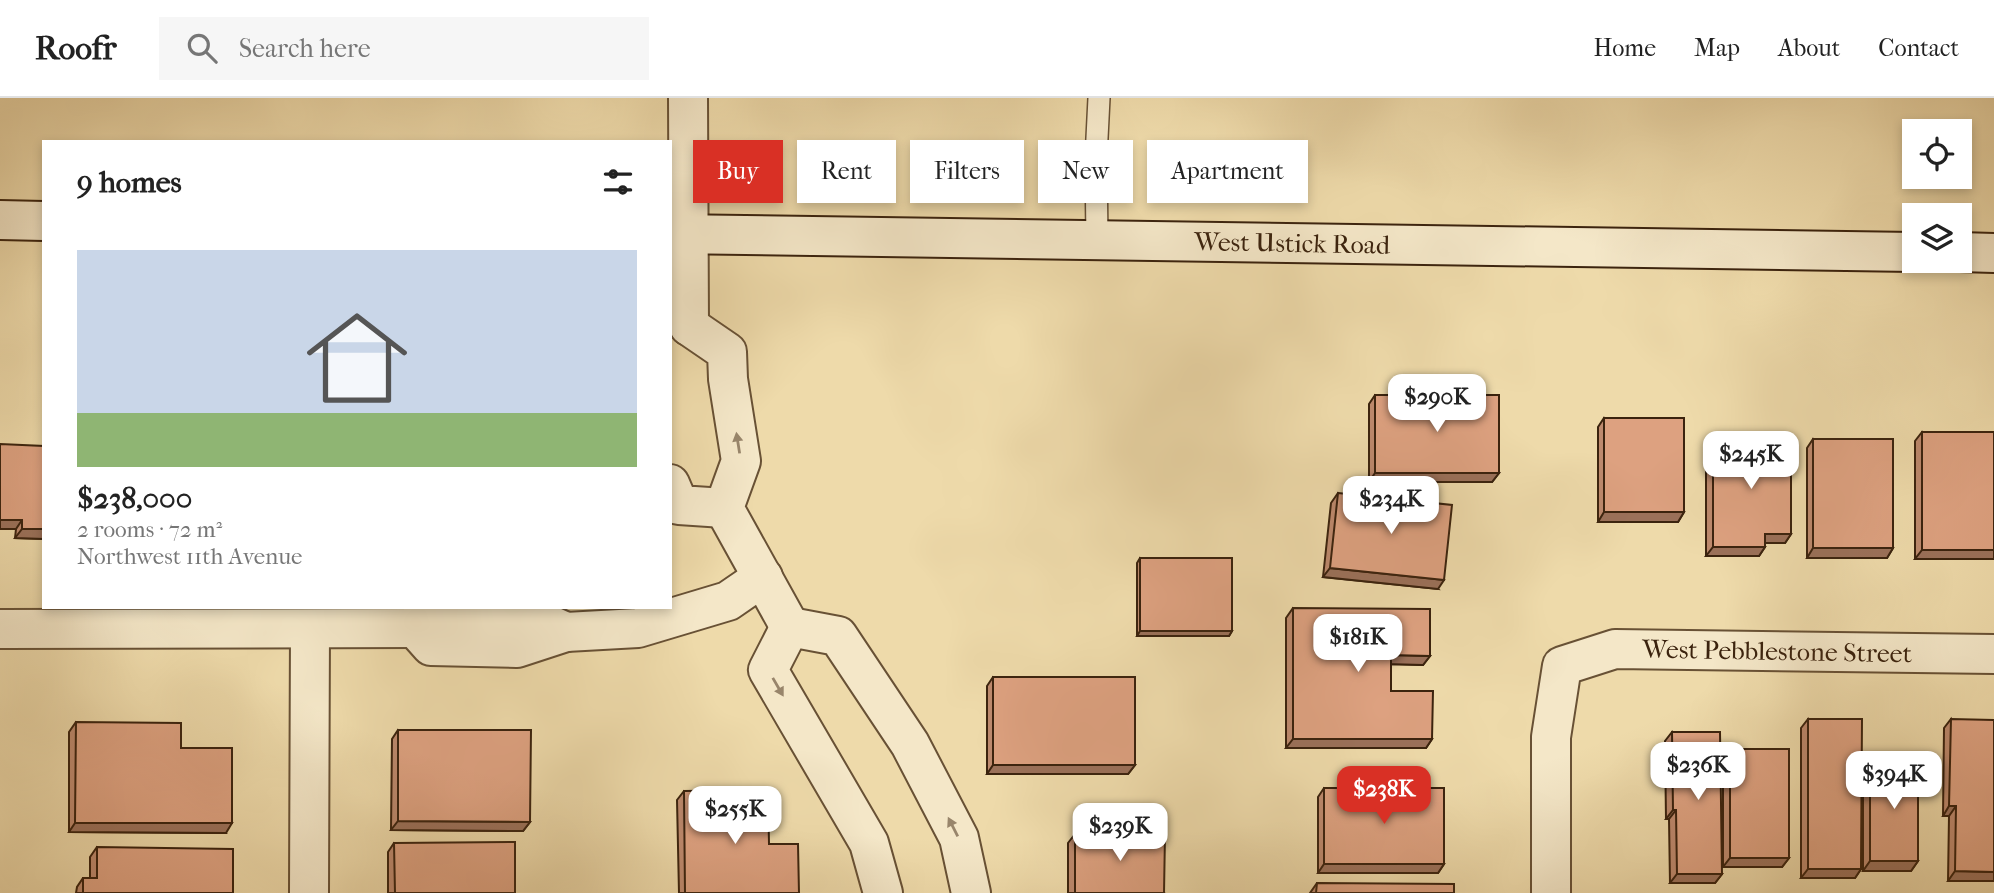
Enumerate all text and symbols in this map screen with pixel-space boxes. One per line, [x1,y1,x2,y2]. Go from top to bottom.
search box [159,17,649,80]
text: Roofr [35,29,117,68]
icon: search [183,29,221,67]
text: Search here [239,33,371,64]
text: Home [1594,34,1656,62]
text: Map [1694,34,1740,62]
text: About [1778,34,1840,62]
text: Contact [1878,34,1959,62]
map controls [1902,119,1972,273]
button: locate [1902,119,1972,189]
chip: Buy [693,140,783,203]
chip: Rent [797,140,896,203]
chip: Filters [910,140,1024,203]
chip: New [1038,140,1133,203]
chip: Apartment [1147,140,1308,203]
icon: filters [599,163,637,201]
text: 9 homes [77,165,182,200]
button: layers [1902,203,1972,273]
street label: West Ustick Road [1193,226,1391,261]
icon: home [294,295,420,421]
pin: $290K [1388,374,1486,434]
text: $290K [1404,383,1470,410]
one-way arrow [732,432,743,454]
pin: $245K [1702,432,1800,491]
text: $245K [1719,440,1783,467]
pin: $234K [1342,476,1440,536]
text: $238,000 [77,481,192,516]
text: $234K [1359,485,1423,512]
text: 2 rooms · 72 m² [77,516,222,543]
text: Northwest 11th Avenue [77,543,302,570]
pin: $181K [1309,614,1407,674]
text: $181K [1329,623,1387,650]
street label: West Pebblestone Street [1641,634,1913,669]
one-way arrow [772,678,784,697]
pin: $236K [1649,742,1747,802]
text: $236K [1666,751,1730,778]
pin: $394K [1845,752,1943,811]
text: $394K [1862,760,1926,787]
pin: $238K [1335,766,1433,826]
text: $238K [1353,775,1415,802]
pin: $255K [686,786,784,846]
text: $255K [705,795,765,822]
pin: $239K [1071,804,1169,863]
text: $239K [1089,812,1151,839]
one-way arrow [948,817,960,837]

